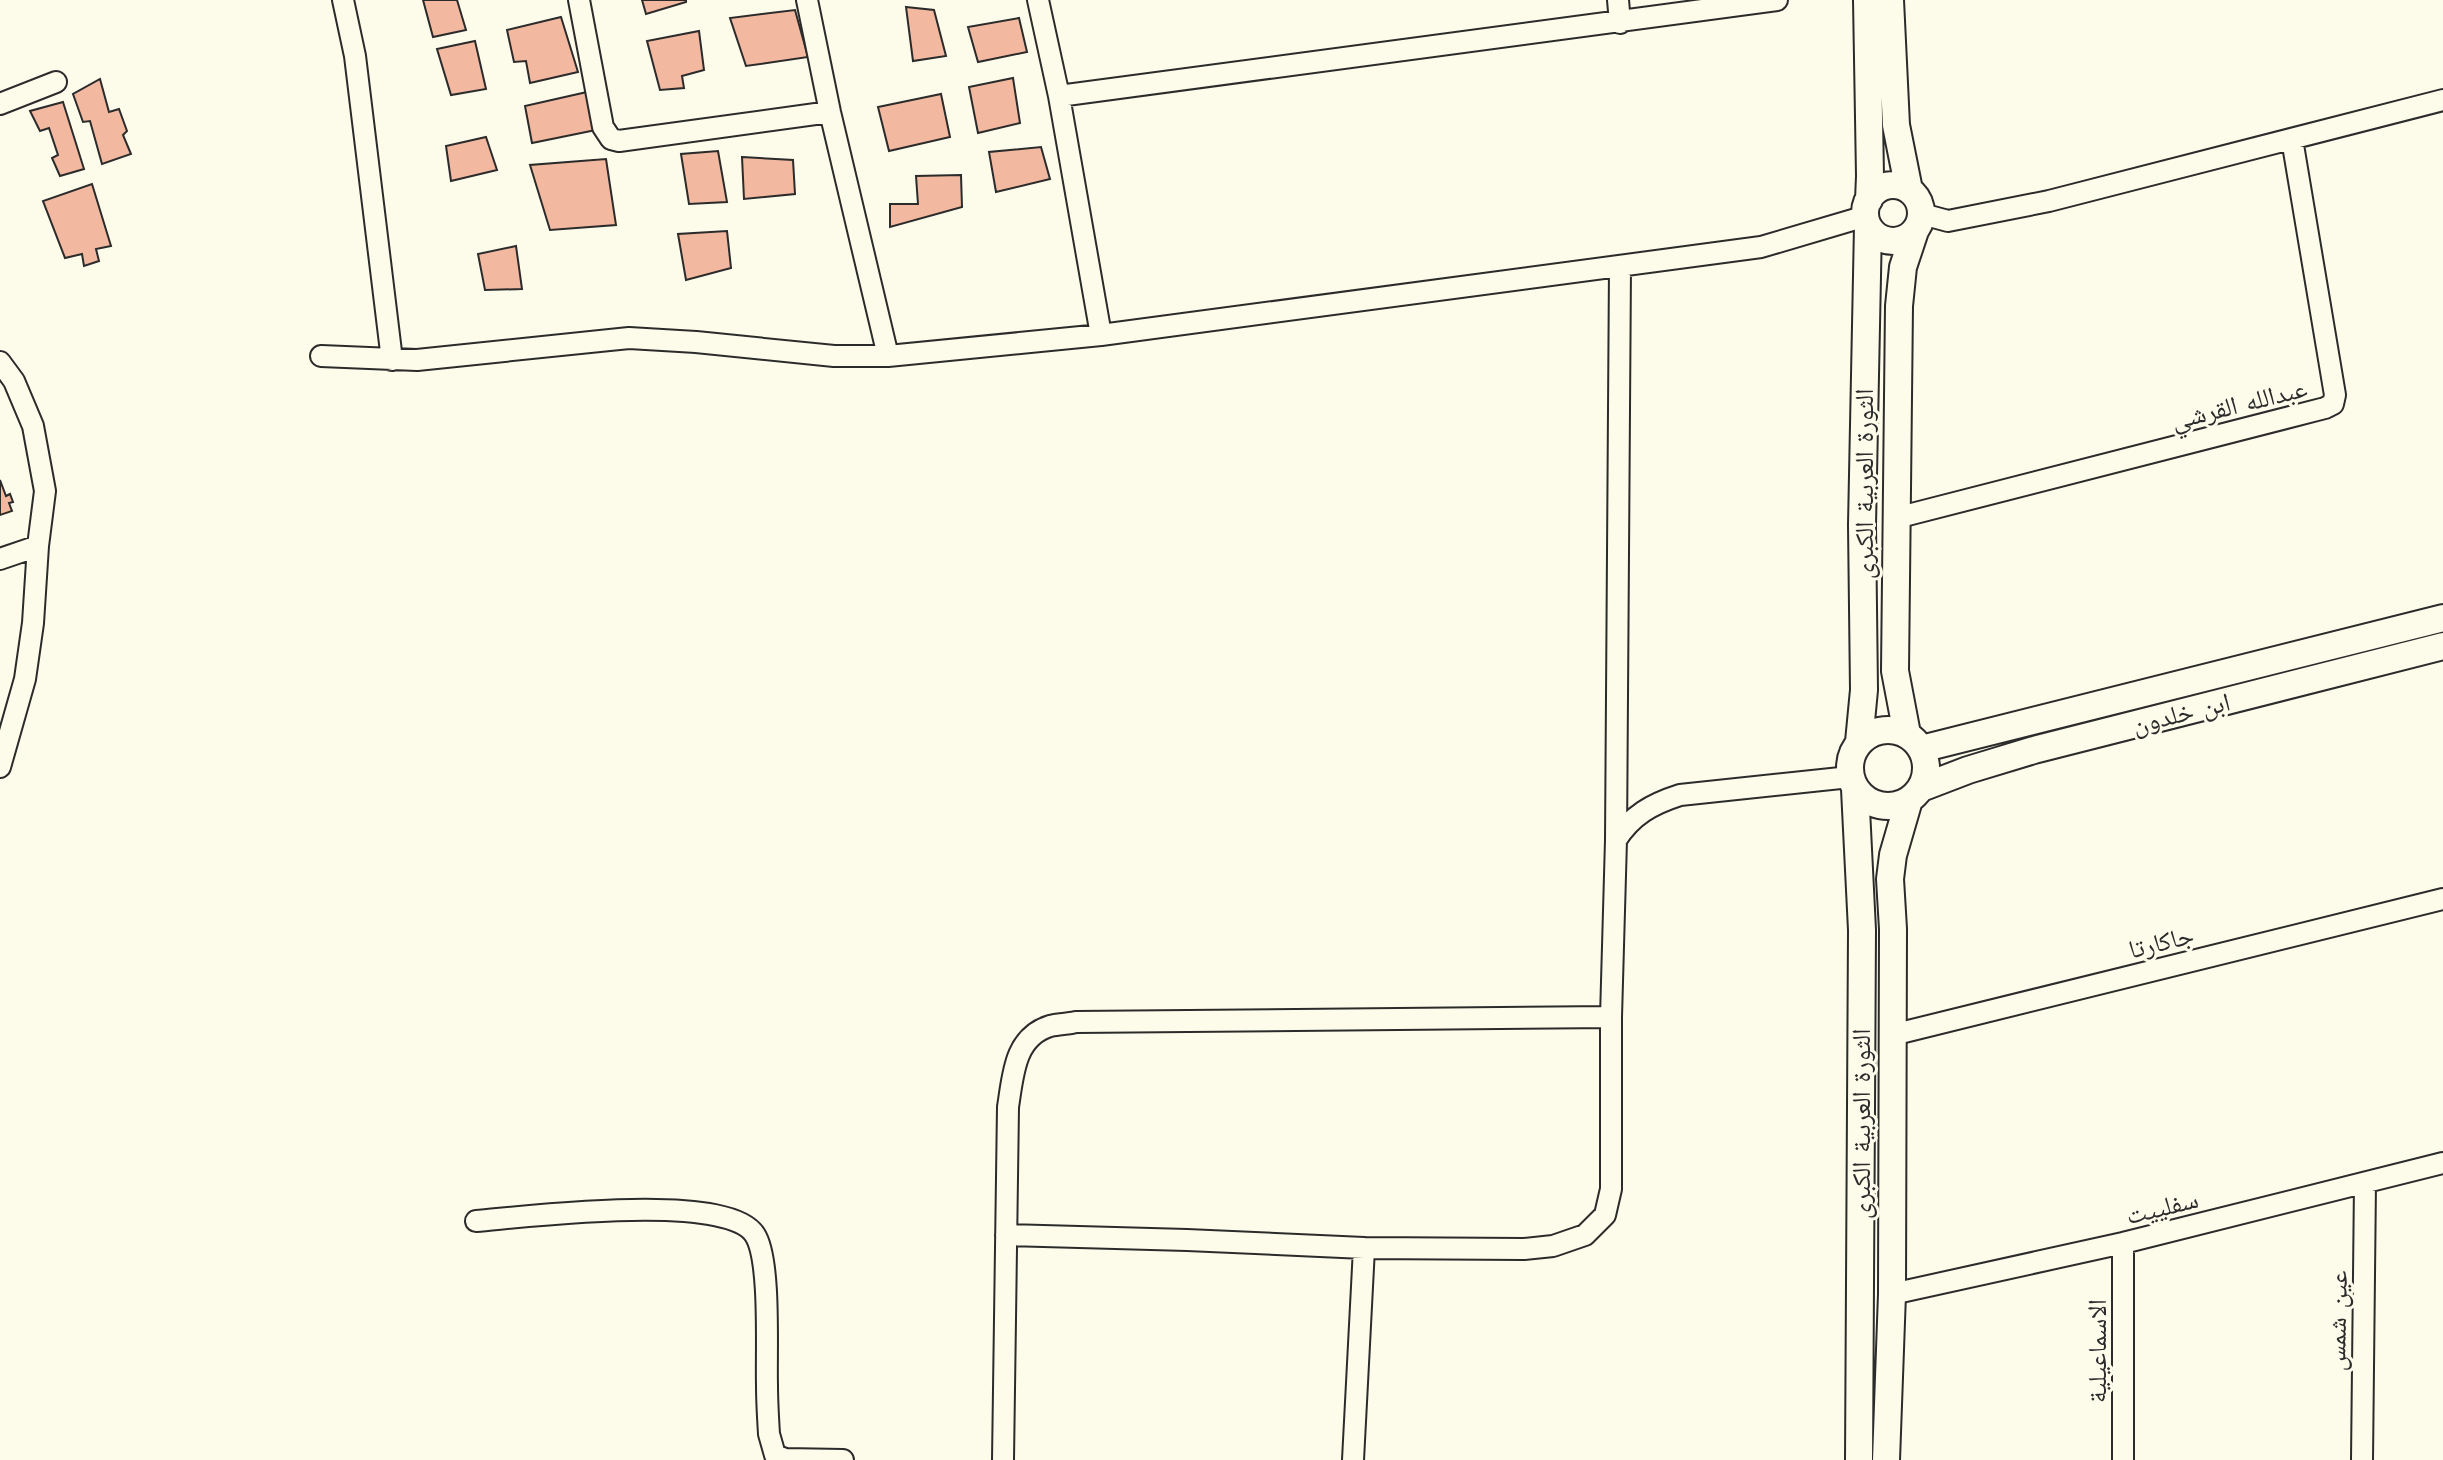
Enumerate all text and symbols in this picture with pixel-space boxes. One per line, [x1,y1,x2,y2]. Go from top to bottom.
street label: عبدالله القرشي [2168,373,2311,441]
street label: الثورة العربية الكبرى [1849,389,1880,579]
street label: ابن خلدون [2129,686,2233,741]
street label: جاكارتا [2125,919,2197,965]
street label: الثورة العربية الكبرى [1846,1029,1877,1219]
street label: سفلييت [2123,1184,2201,1230]
street label: عين شمس [2321,1270,2354,1372]
street label: الاسماعيلية [2082,1299,2112,1403]

